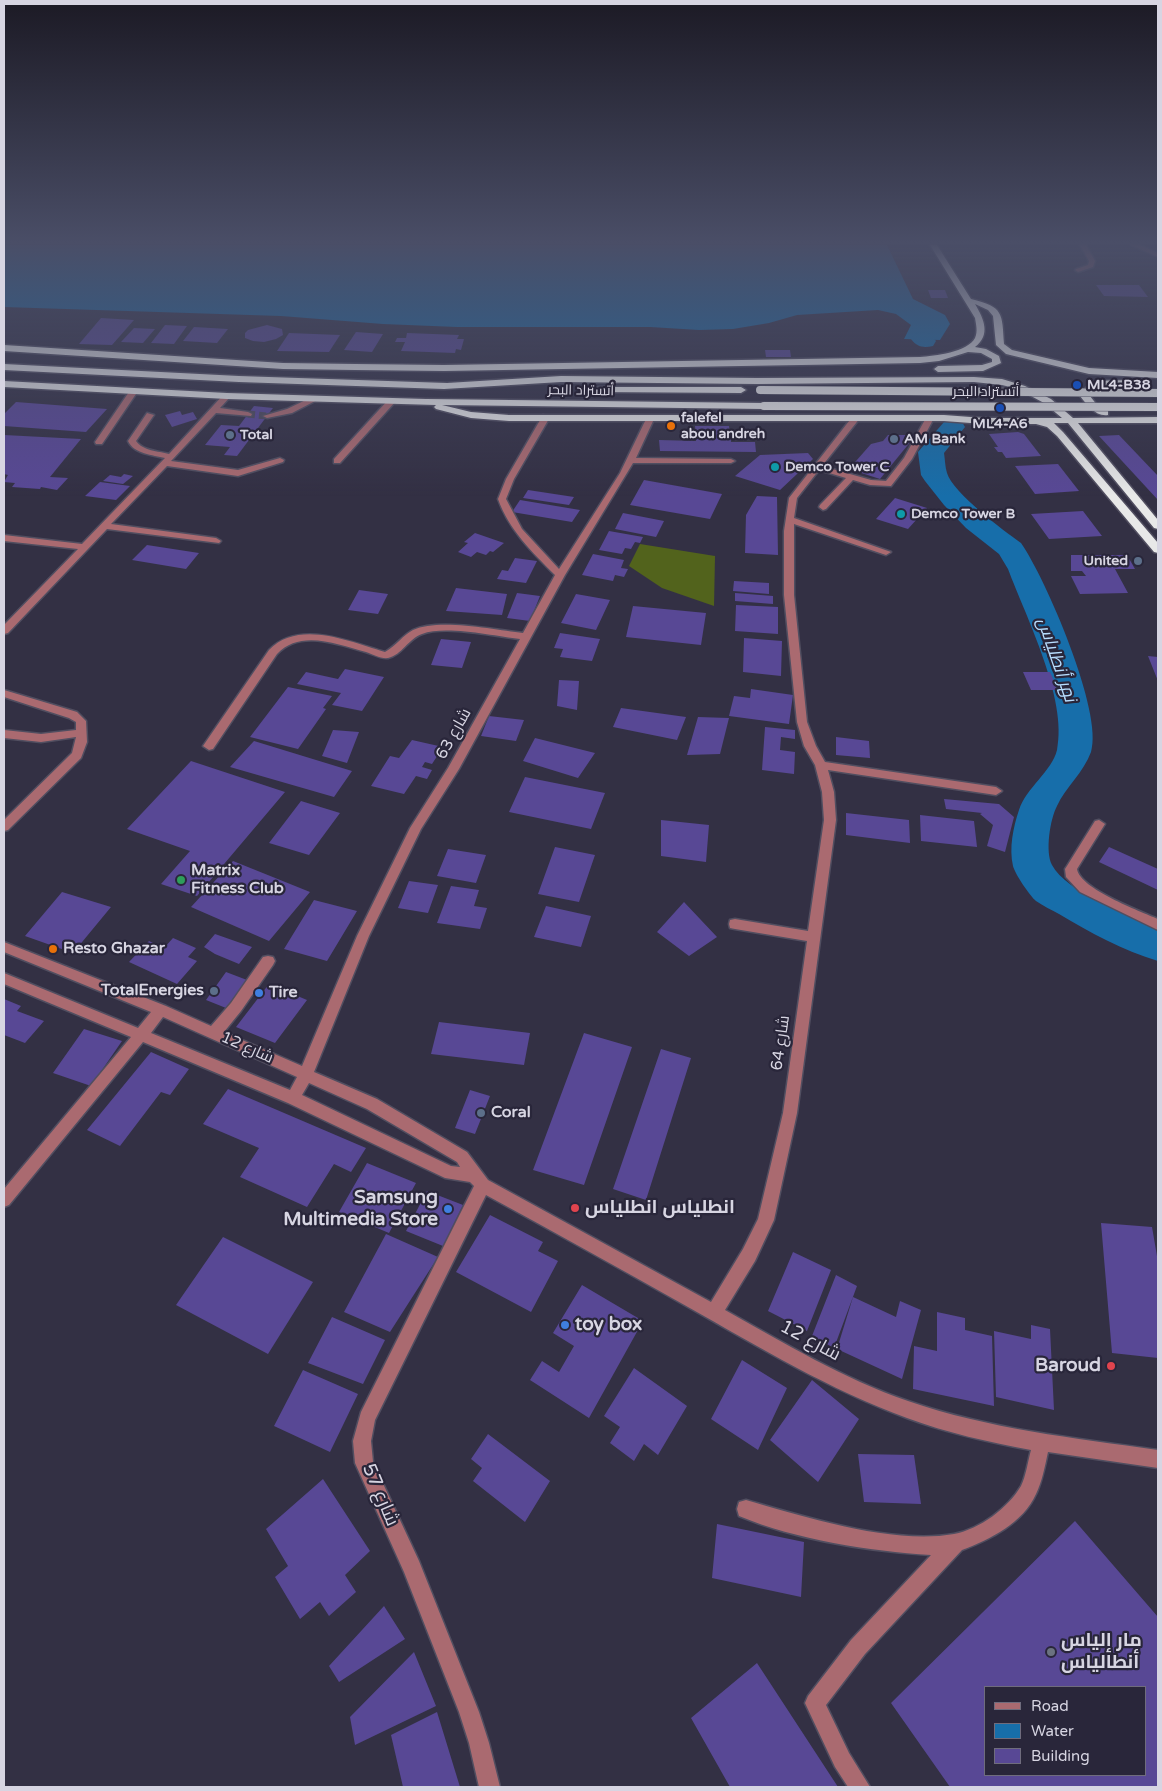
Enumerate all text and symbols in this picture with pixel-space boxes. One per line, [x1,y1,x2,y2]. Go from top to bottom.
place label: ML4-B38 [1087,377,1151,393]
marker: ML4-B38 [1071,379,1083,391]
street label: أتستراد البحر [548,382,614,400]
street label: أتستراد البحر [953,384,1019,400]
marker: ML4-A6 [994,402,1006,414]
place label: falefel abou andreh [681,410,765,442]
place label: ML4-A6 [972,416,1028,432]
marker: falefel abou andreh [665,420,677,432]
place label: Total [240,427,273,443]
marker: Total [224,429,236,441]
place label: AM Bank [904,431,965,447]
marker: AM Bank [888,433,900,445]
place label: Demco Tower C [785,459,889,475]
marker: Demco Tower C [769,461,781,473]
place label: Demco Tower B [911,506,1015,522]
marker: Demco Tower B [895,508,907,520]
place label: United [1084,553,1128,569]
marker: United [1132,555,1144,567]
water label: نهر أنطلياس [1031,615,1081,705]
street label: شارع 63 [432,705,476,763]
place label: Matrix Fitness Club [191,861,284,899]
marker: Matrix Fitness Club [175,874,187,886]
place label: Resto Ghazar [63,939,165,959]
marker: Resto Ghazar [47,943,59,955]
place label: TotalEnergies [101,981,204,1001]
place label: Tire [269,983,298,1003]
marker: TotalEnergies [208,985,220,997]
marker: Tire [253,987,265,999]
street label: شارع 64 [768,1014,794,1072]
street label: شارع 12 [218,1028,276,1068]
place label: Coral [491,1103,531,1123]
marker: Coral [475,1107,487,1119]
place label: Samsung Multimedia Store [283,1187,438,1231]
place label: انطلياس انطلياس [585,1197,735,1219]
marker: انطلياس انطلياس [569,1202,581,1214]
marker: Samsung Multimedia Store [442,1203,454,1215]
place label: toy box [575,1314,642,1336]
street label: شارع 12 [776,1316,844,1366]
marker: toy box [559,1319,571,1331]
place label: Baroud [1035,1355,1101,1377]
marker: Baroud [1105,1360,1117,1372]
street label: شارع 57 [357,1460,403,1530]
place label: مار إلياس أنطالياس [1061,1630,1142,1674]
marker: مار إلياس أنطالياس [1045,1646,1057,1658]
legend [984,1686,1147,1776]
text: Road [1031,1697,1069,1715]
text: Water [1031,1722,1074,1740]
text: Building [1031,1747,1090,1765]

